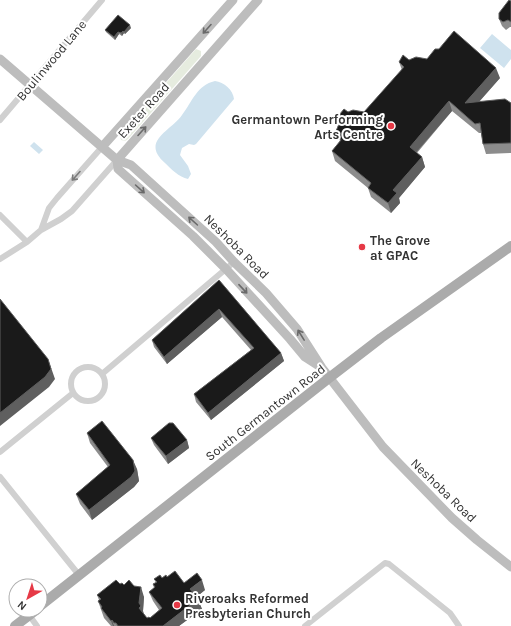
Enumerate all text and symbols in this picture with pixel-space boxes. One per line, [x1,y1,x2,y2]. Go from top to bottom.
street label: Boulinwood Lane [13,17,90,104]
one-way arrow [203,24,212,34]
street label: Exeter Road [114,79,172,141]
place label: Germantown Performing Arts Centre [231,112,383,142]
marker: Germantown Performing Arts Centre [386,121,396,131]
one-way arrow [138,125,147,136]
one-way arrow [71,171,81,181]
one-way arrow [134,184,144,193]
street label: Neshoba Road [201,211,272,282]
one-way arrow [187,216,198,225]
place label: The Grove at GPAC [370,233,430,263]
marker: The Grove at GPAC [357,242,367,252]
one-way arrow [239,283,248,294]
one-way arrow [297,330,305,341]
street label: South Germantown Road [202,361,328,464]
street label: Neshoba Road [408,455,480,525]
north arrow [8,578,48,618]
place label: Riveroaks Reformed Presbyterian Church [185,591,311,621]
text: N [15,598,29,613]
marker: Riveroaks Reformed Presbyterian Church [172,600,182,610]

